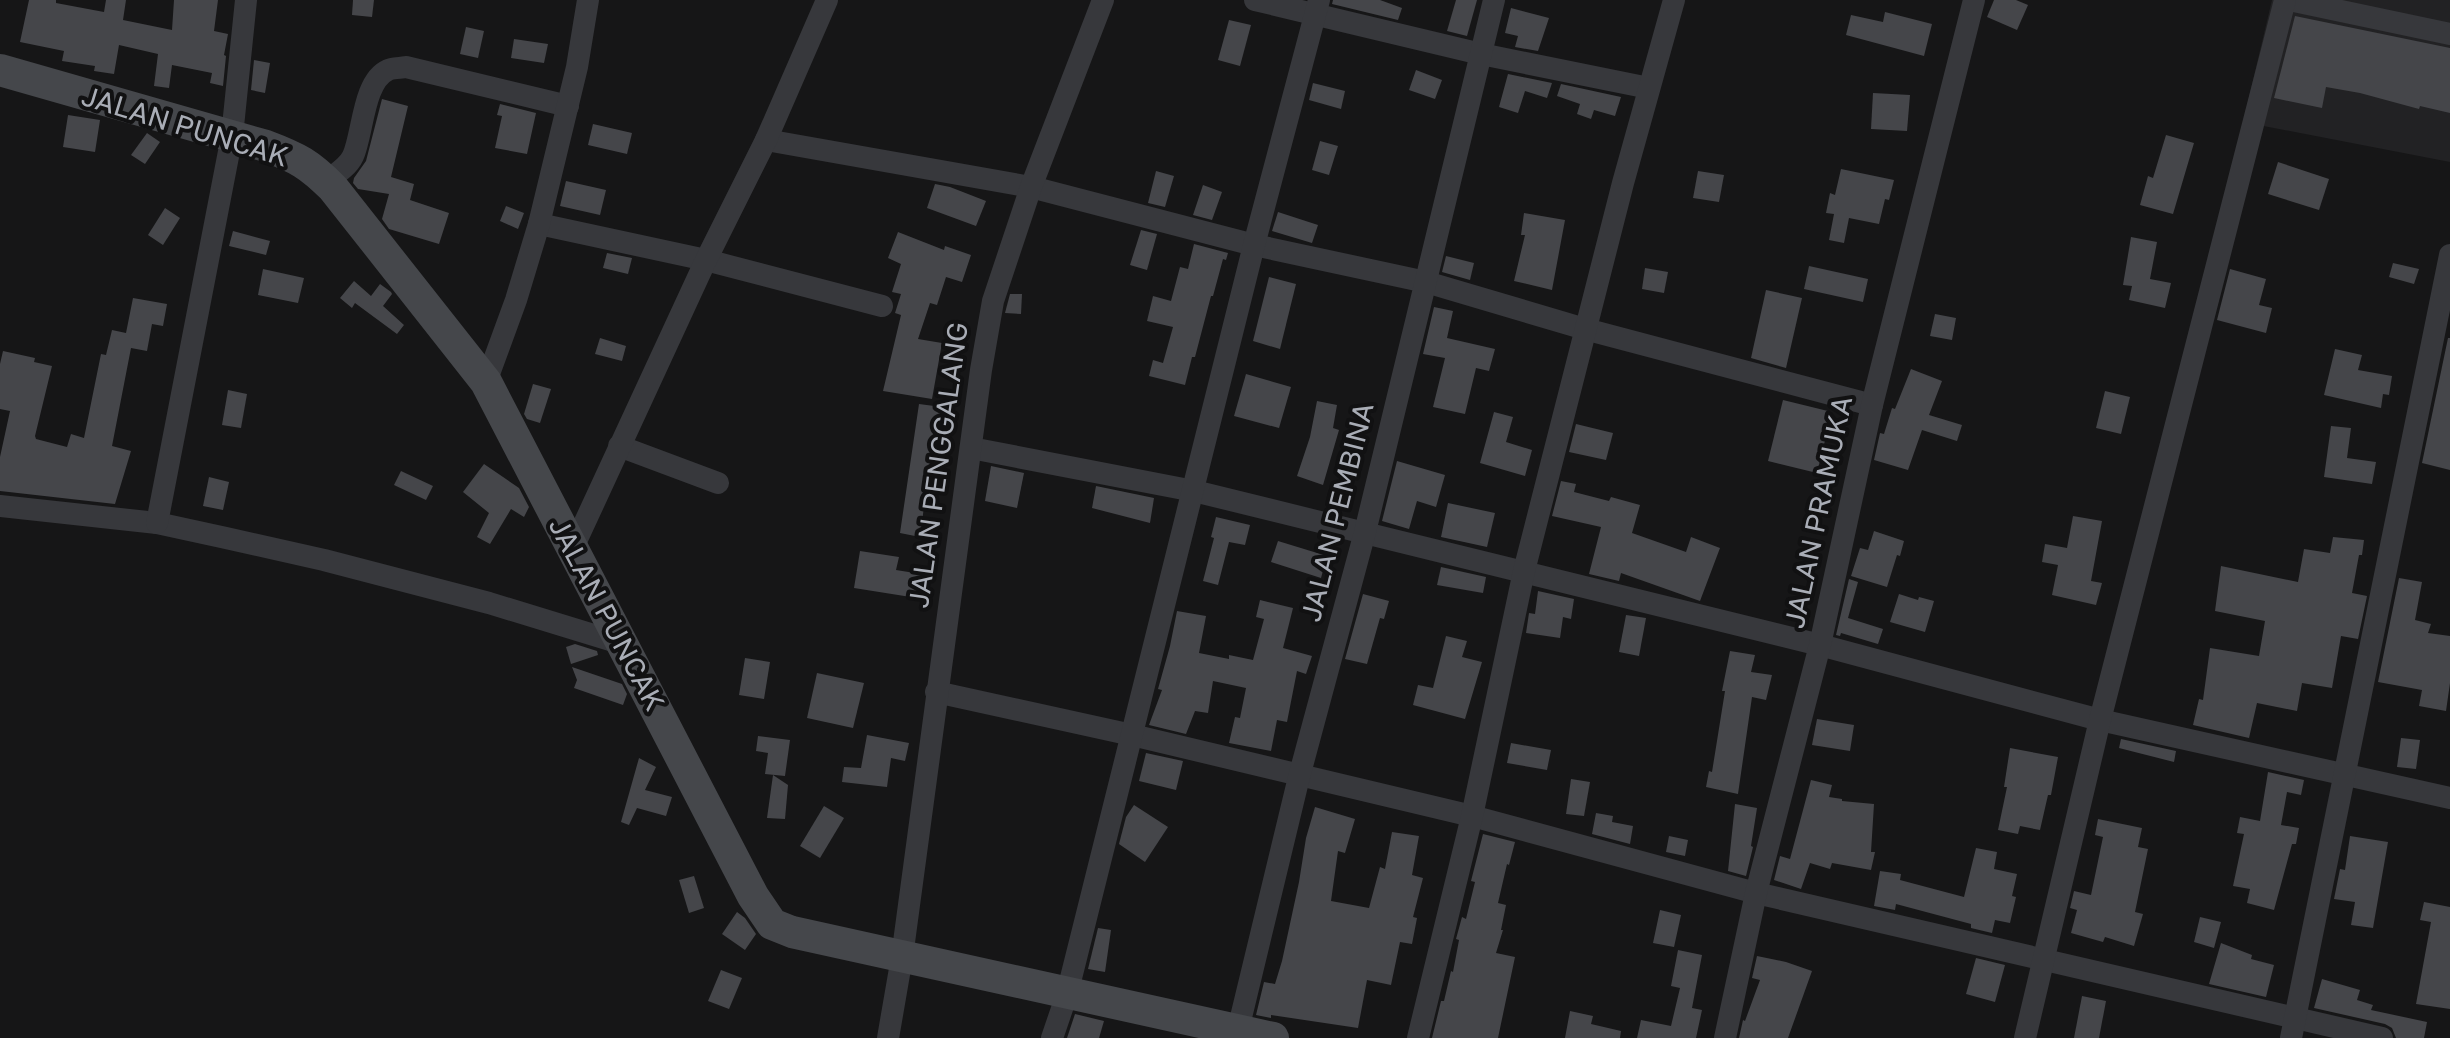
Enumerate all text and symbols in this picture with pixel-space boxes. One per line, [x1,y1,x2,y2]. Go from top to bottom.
street label: JALAN PUNCAK [78,78,292,173]
street label: JALAN PENGGALANG [901,320,974,610]
street label: JALAN PRAMUKA [1777,393,1858,631]
street label: JALAN PEMBINA [1293,399,1380,625]
street label: JALAN PUNCAK [543,512,672,716]

